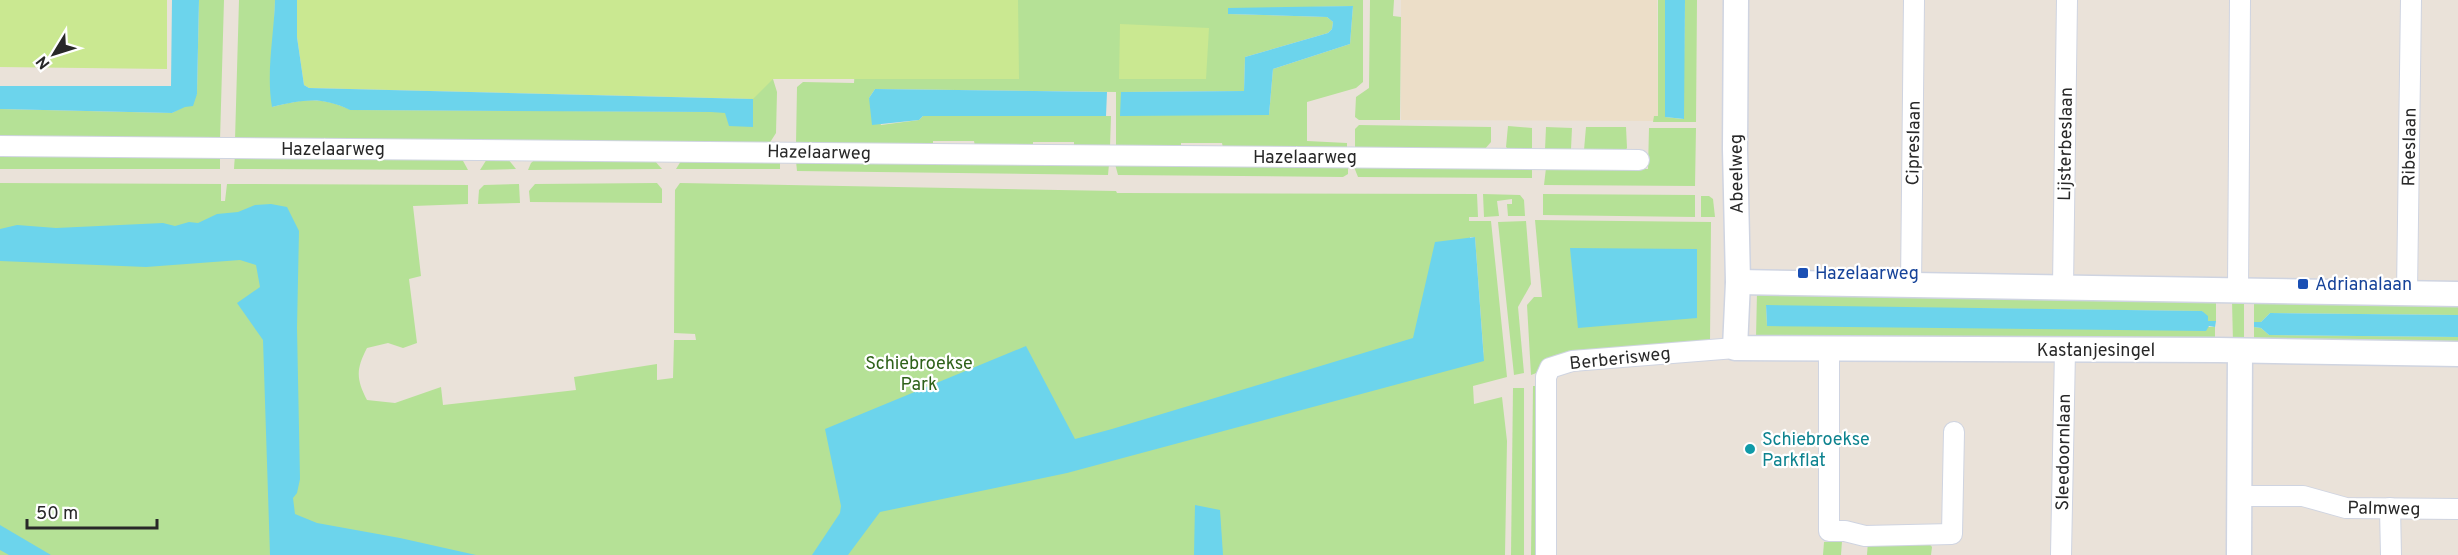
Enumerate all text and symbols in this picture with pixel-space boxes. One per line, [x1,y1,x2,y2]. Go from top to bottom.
north arrow [24,24,84,84]
text: N [32,51,55,73]
street label: Lijsterbeslaan [2054,87,2079,201]
street label: Cipreslaan [1902,100,1927,186]
street label: Ribeslaan [2398,107,2423,187]
street label: Abeelweg [1725,134,1750,214]
street label: Hazelaarweg [281,139,385,162]
street label: Hazelaarweg [767,141,871,166]
street label: Hazelaarweg [1253,147,1357,170]
place label: Hazelaarweg [1815,263,1919,286]
marker: Hazelaarweg [1796,266,1810,280]
place label: Adrianalaan [2315,274,2412,297]
marker: Adrianalaan [2296,277,2310,291]
street label: Kastanjesingel [2037,340,2155,363]
street label: Berberisweg [1568,343,1672,376]
park label: Schiebroekse Park [865,353,973,397]
street label: Sleedoornlaan [2052,393,2077,511]
place label: Schiebroekse Parkflat [1762,429,1870,473]
marker: Schiebroekse Parkflat [1743,442,1757,456]
scale bar [27,492,158,530]
street label: Palmweg [2347,497,2421,522]
text: 50 m [36,503,78,526]

